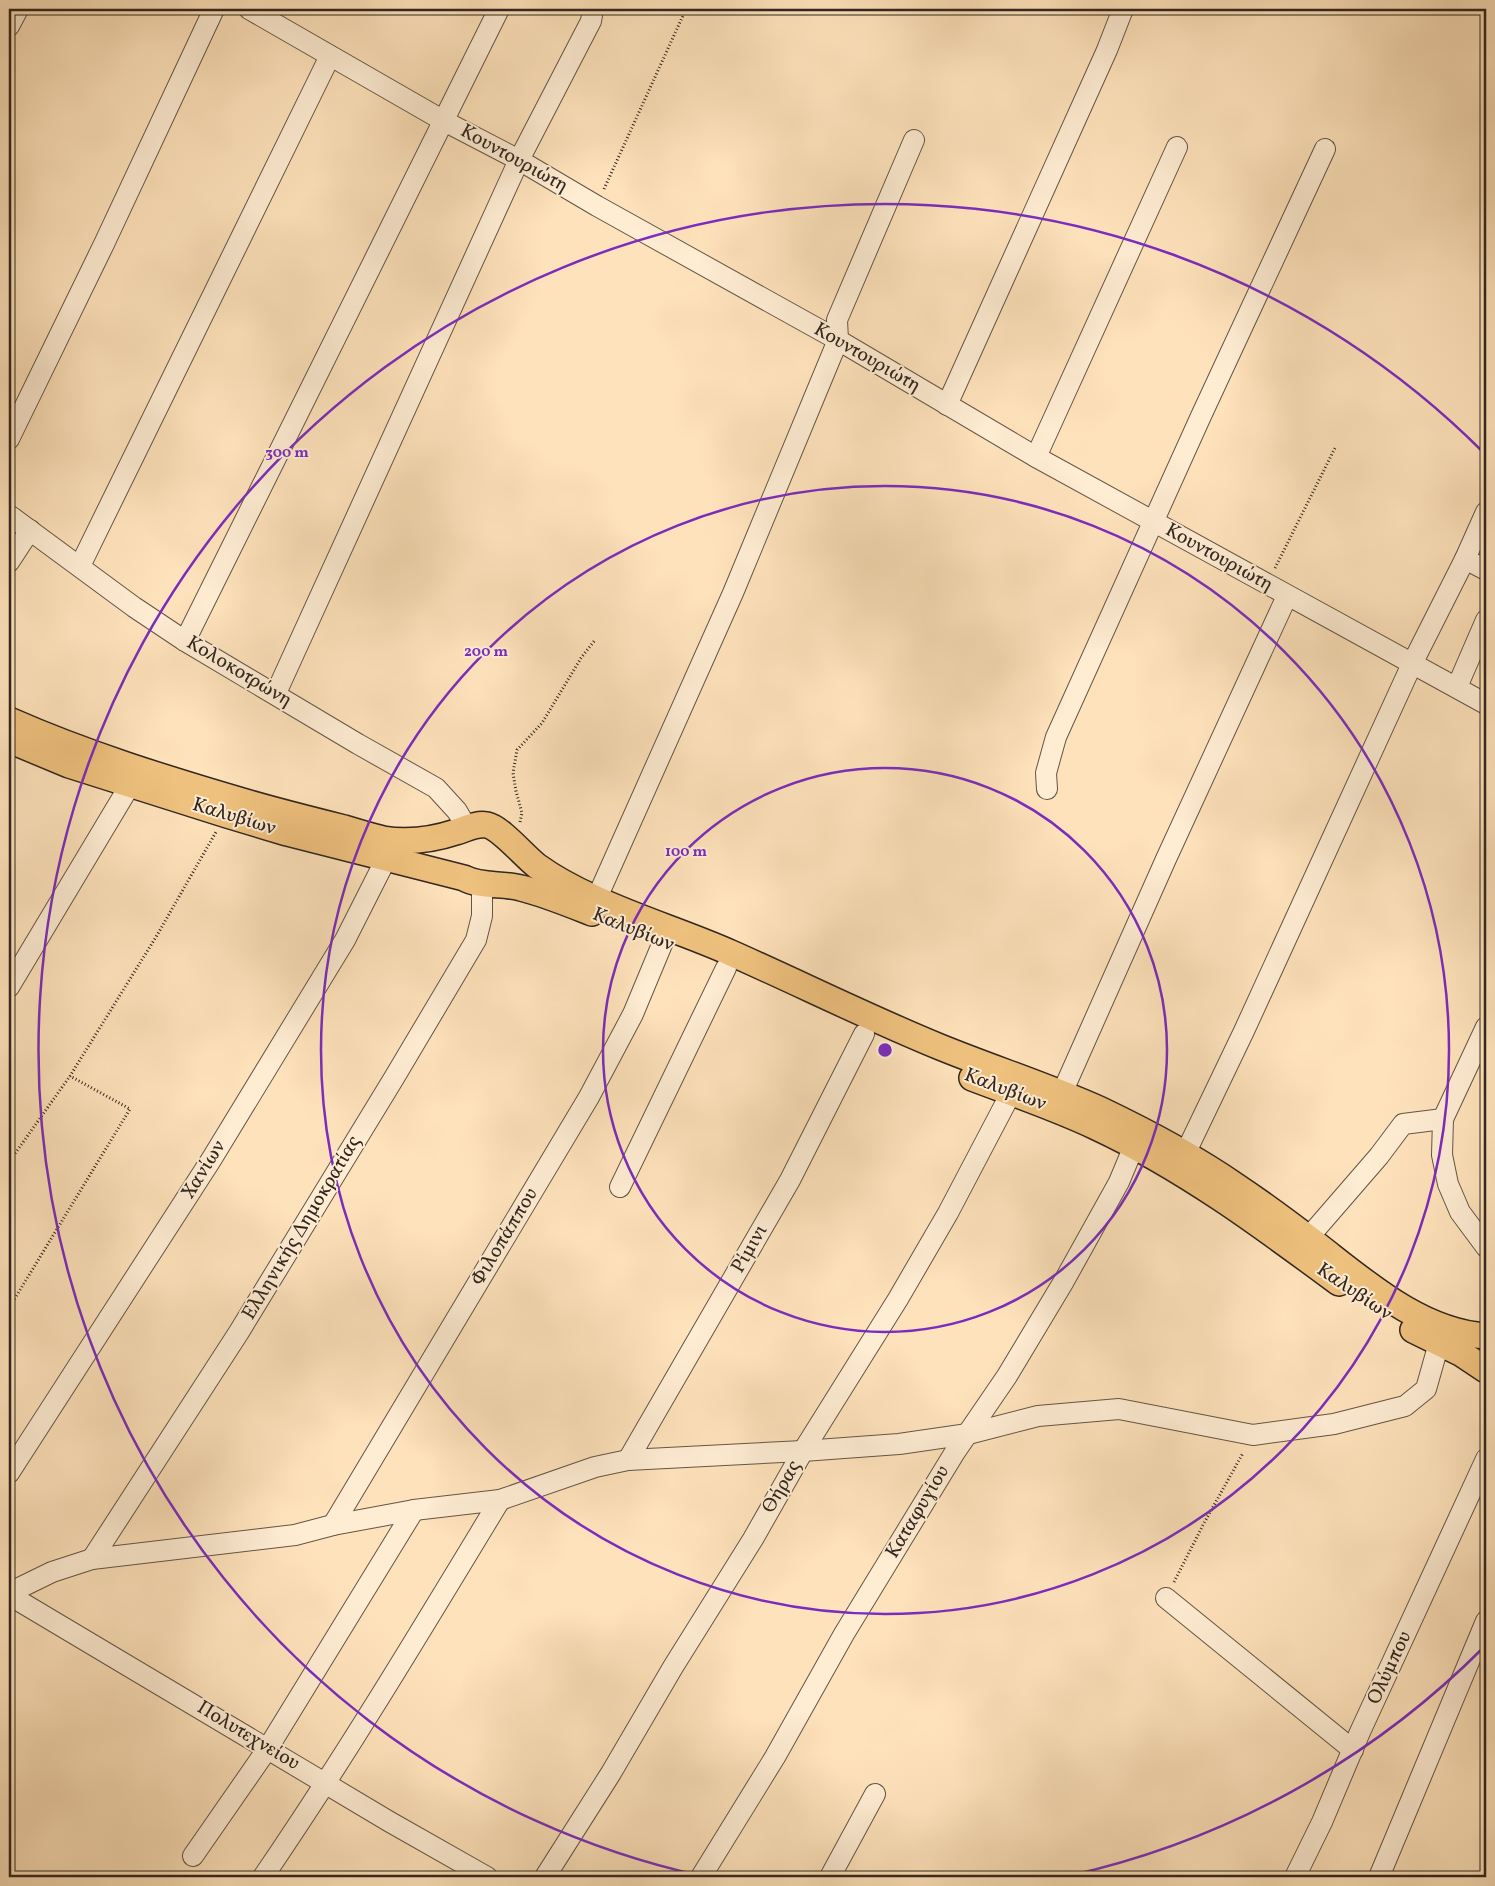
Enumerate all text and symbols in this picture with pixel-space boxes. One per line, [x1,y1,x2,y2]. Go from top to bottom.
street label: Κουντουριώτη [455,118,573,200]
street label: Κουντουριώτη [808,316,926,400]
text: 300 m [265,443,309,464]
street label: Κουντουριώτη [1160,517,1278,599]
street label: Κολοκοτρώνη [181,629,297,715]
text: 200 m [464,642,508,663]
street label: Καλυβίων [189,791,279,843]
text: 100 m [665,842,708,863]
street label: Καλυβίων [588,901,678,959]
centre of rings [876,1041,894,1059]
street label: Καλυβίων [960,1062,1050,1119]
street label: Ελληνικής Δημοκρατίας [236,1130,368,1326]
street label: Χανίων [175,1135,233,1205]
street label: Φιλοπάππου [465,1183,545,1291]
street label: Ρίμινι [725,1219,775,1279]
street label: Καλυβίων [1311,1256,1398,1328]
street label: Θήρας [756,1455,808,1519]
street label: Καταφυγίου [879,1460,957,1564]
street label: Ολύμπου [1361,1627,1419,1709]
street label: Πολυτεχνείου [191,1694,305,1778]

